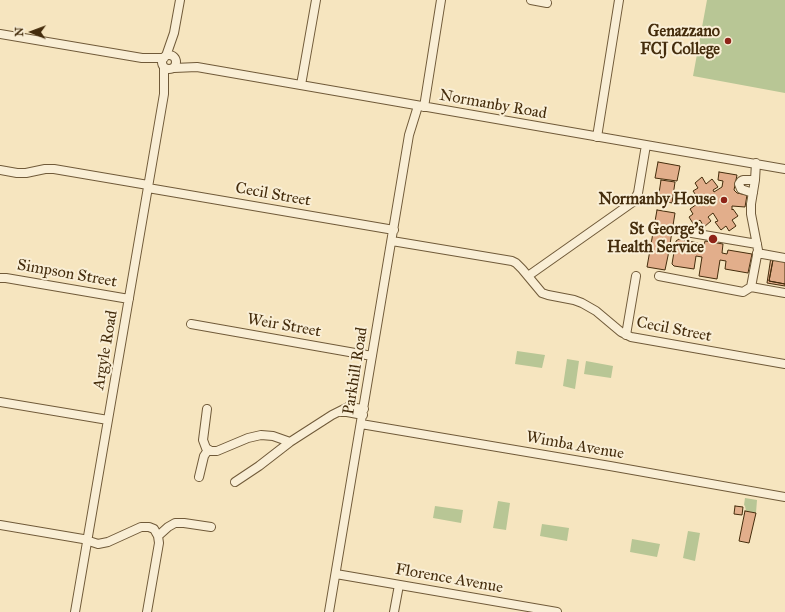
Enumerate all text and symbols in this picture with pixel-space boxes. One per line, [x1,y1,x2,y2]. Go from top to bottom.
north arrow [12,12,52,52]
place label: Genazzano FCJ College [640,22,720,60]
text: N [13,27,26,37]
marker: Genazzano FCJ College [723,36,733,46]
street label: Normanby Road [438,86,548,124]
street label: Cecil Street [234,179,312,211]
place label: Normanby House [598,190,716,210]
marker: Normanby House [719,195,729,205]
place label: St George's Health Service [607,220,704,258]
marker: St George's Health Service [707,233,719,245]
street label: Simpson Street [16,256,118,292]
street label: Argyle Road [90,309,122,391]
street label: Weir Street [246,310,322,342]
street label: Cecil Street [635,313,713,347]
street label: Parkhill Road [340,326,372,416]
street label: Wimba Avenue [525,428,625,464]
street label: Florence Avenue [394,560,504,598]

